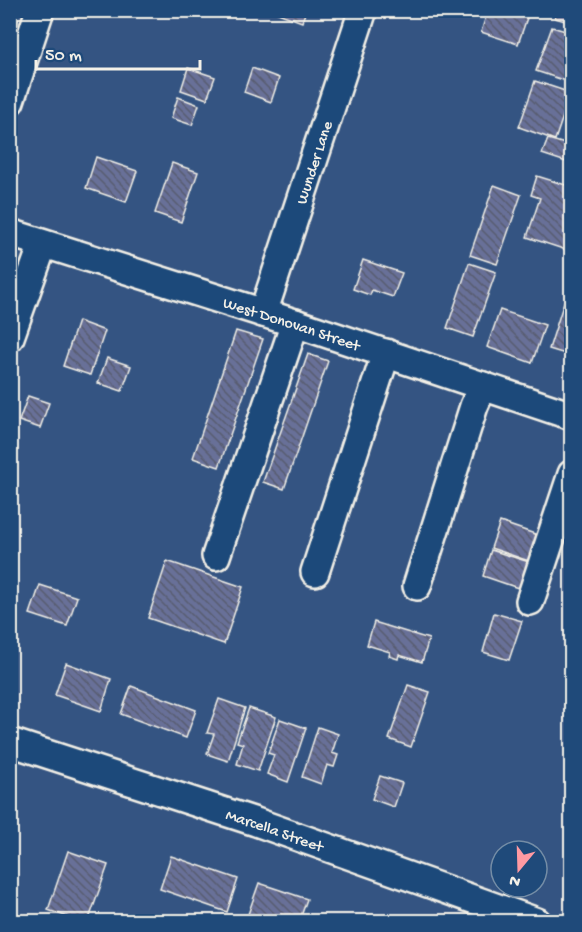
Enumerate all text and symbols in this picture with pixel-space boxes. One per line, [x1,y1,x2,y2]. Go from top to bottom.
scale bar [36,33,200,71]
text: 50 m [45,46,82,67]
street label: Wunder Lane [294,118,339,207]
street label: West Donovan Street [220,295,363,358]
street label: Marcella Street [223,807,326,859]
north arrow [489,839,549,899]
text: N [507,869,523,891]

